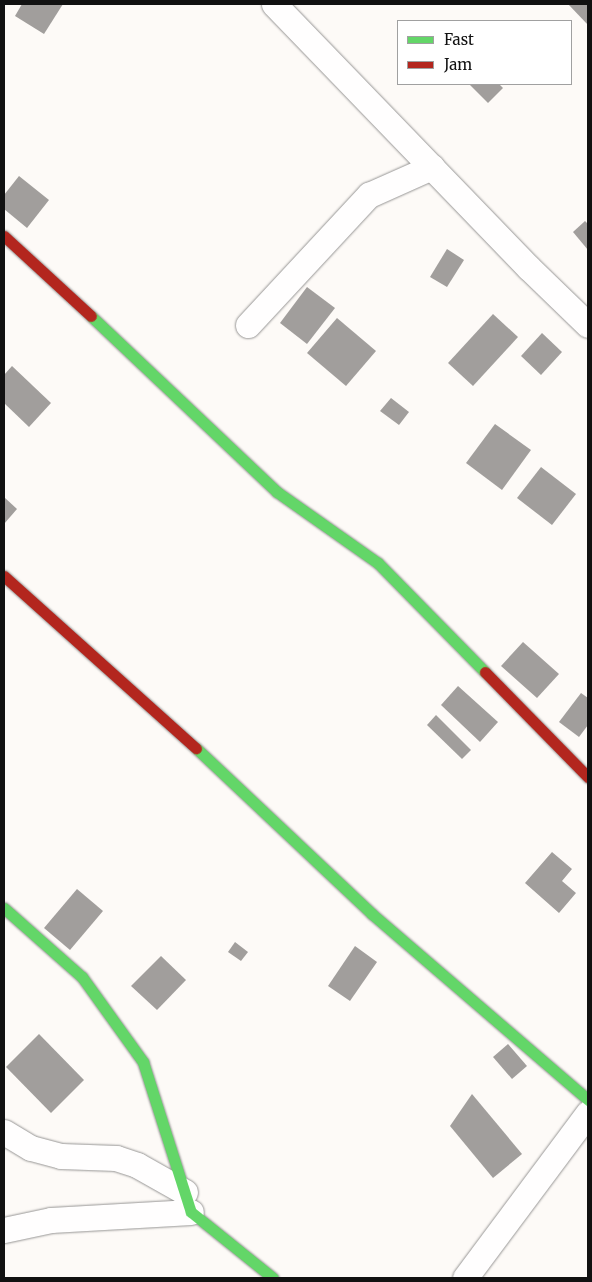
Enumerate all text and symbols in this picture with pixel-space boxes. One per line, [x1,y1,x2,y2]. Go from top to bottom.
legend [397,20,572,85]
text: Fast [444,30,474,49]
text: Jam [444,55,472,74]

